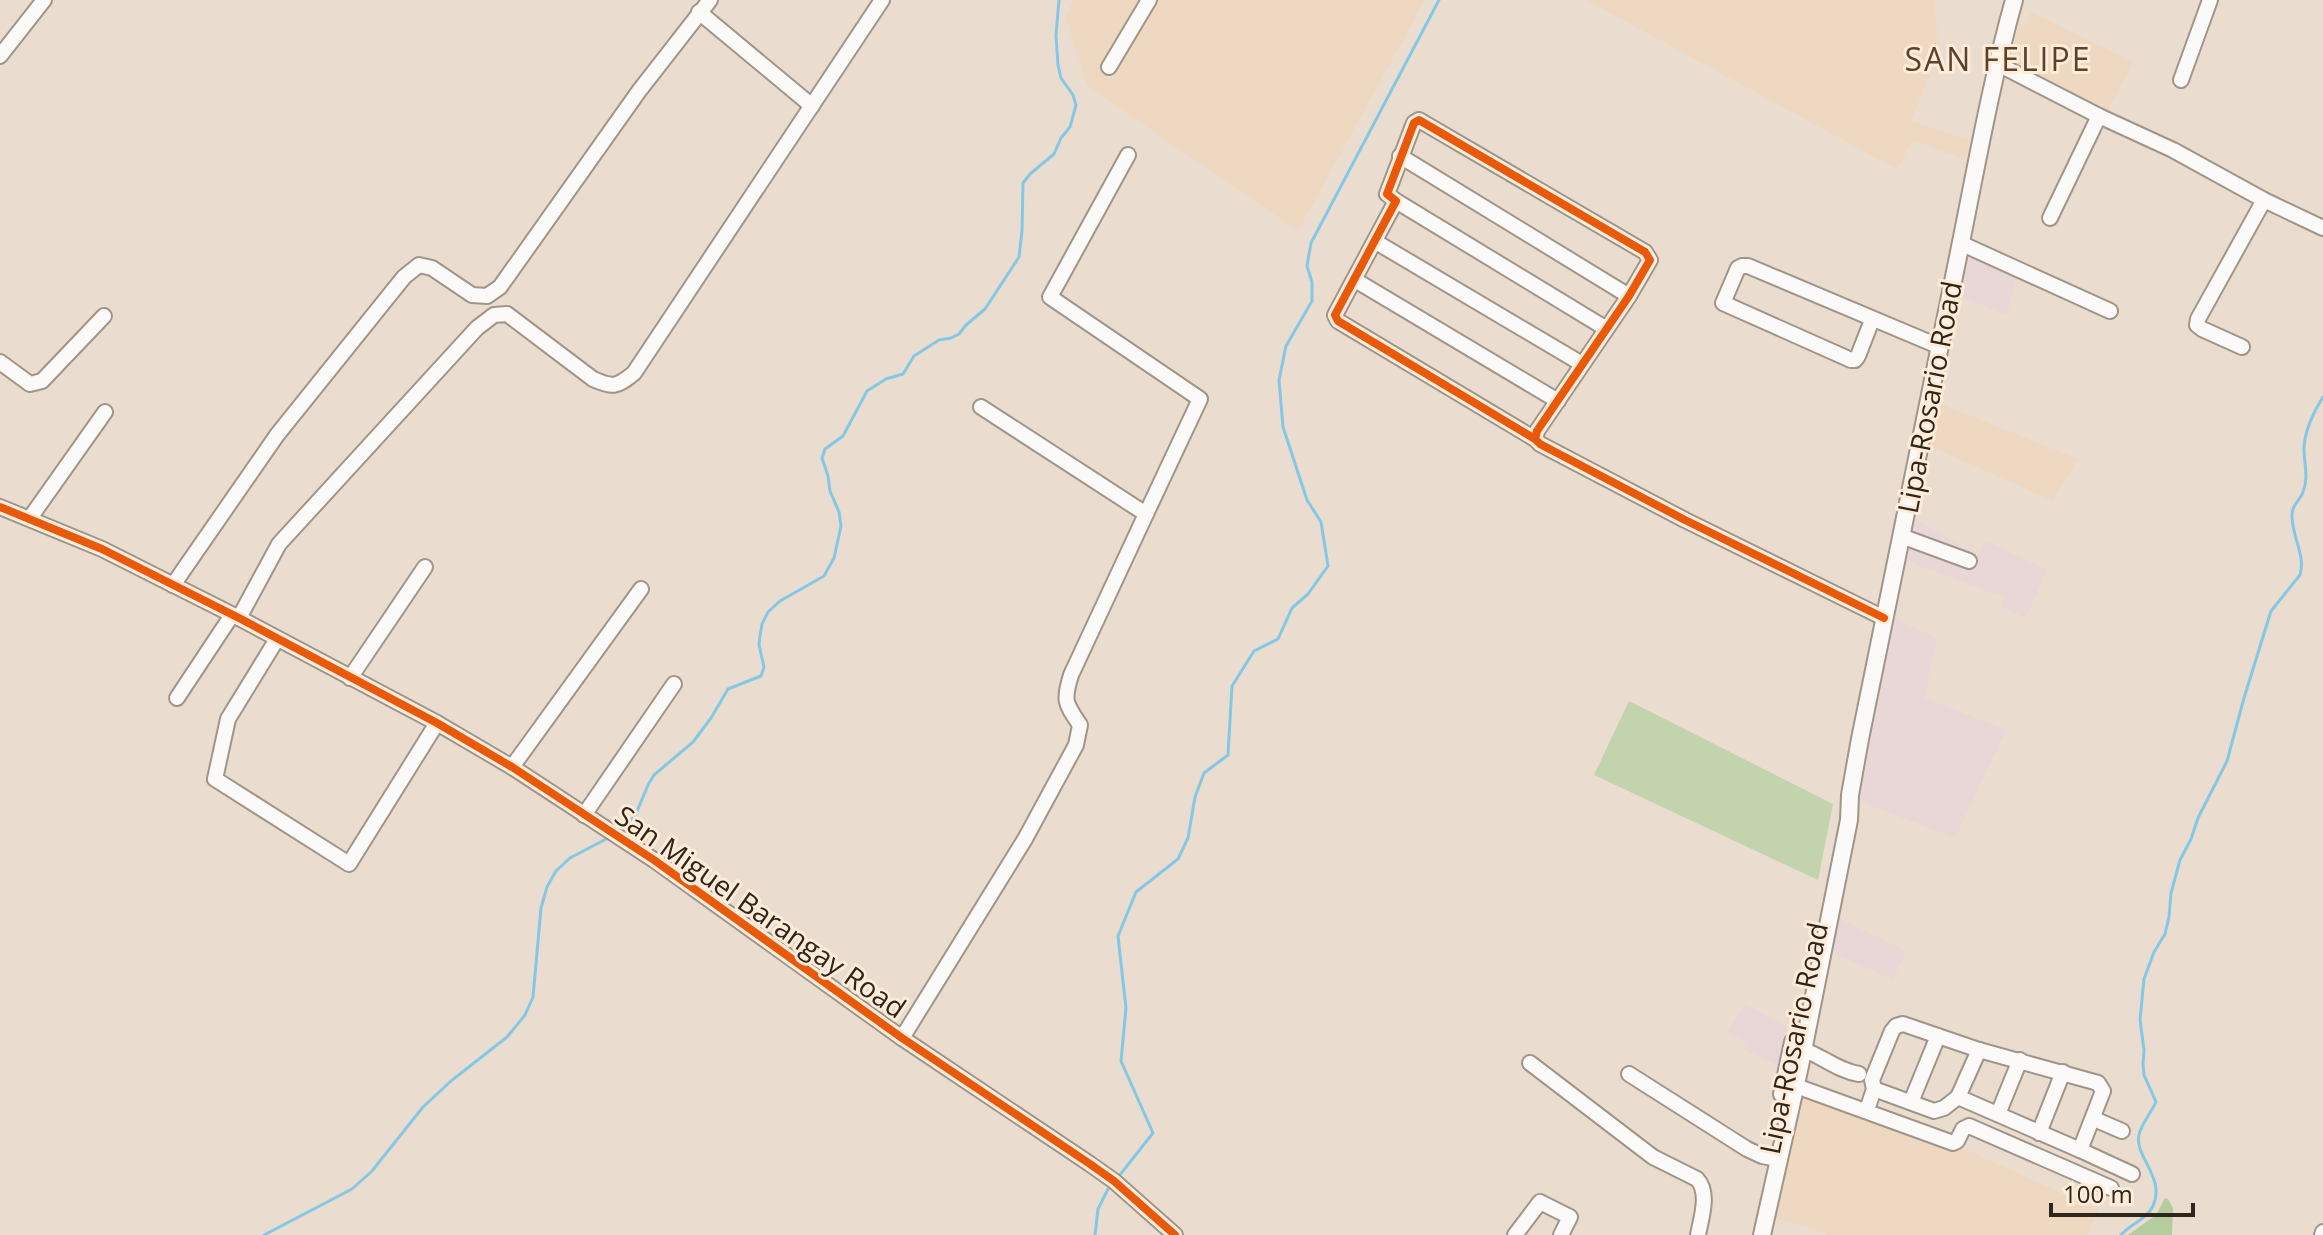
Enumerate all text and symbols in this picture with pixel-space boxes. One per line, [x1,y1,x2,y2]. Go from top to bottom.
district label: SAN FELIPE [1904,37,2092,80]
street label: Lipa-Rosario Road [1888,278,1970,516]
street label: San Miguel Barangay Road [608,796,914,1026]
street label: Lipa-Rosario Road [1750,919,1836,1157]
scale bar [2051,1167,2193,1217]
text: 100 m [2063,1177,2133,1210]

